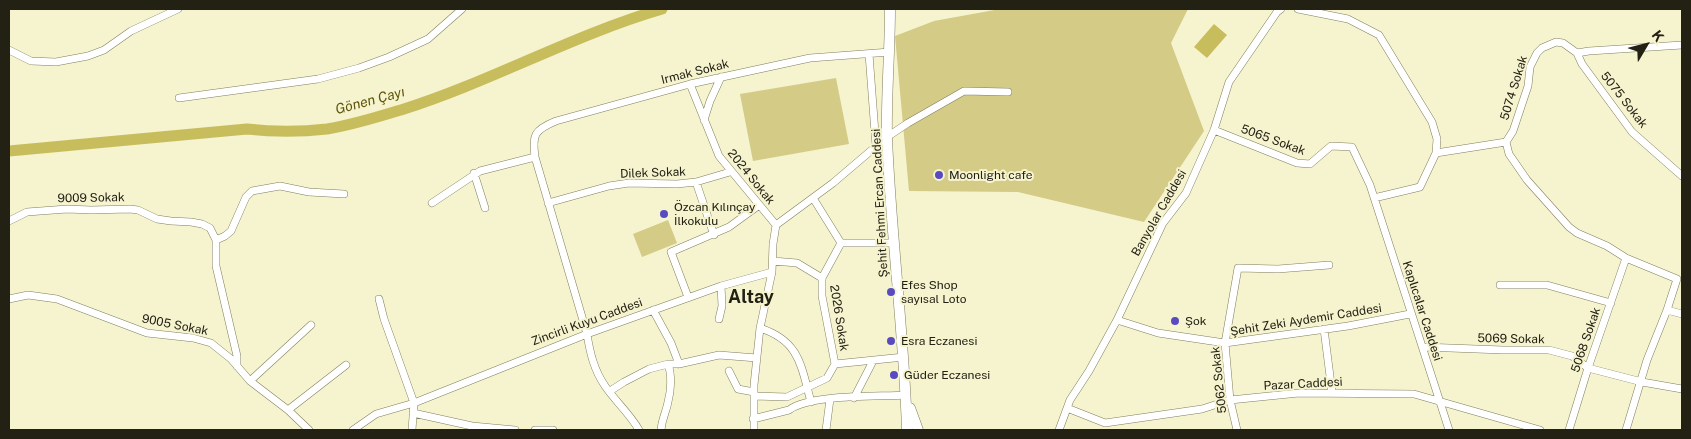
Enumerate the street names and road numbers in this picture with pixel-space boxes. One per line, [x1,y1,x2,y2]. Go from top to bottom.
street label: 5074 Sokak [1497,54,1531,122]
street label: Irmak Sokak [660,57,730,87]
street label: 5075 Sokak [1598,69,1650,131]
street label: 5065 Sokak [1239,122,1307,158]
street label: Şehit Fehmi Ercan Caddesi [869,128,891,278]
street label: 2024 Sokak [724,146,778,208]
street label: Dilek Sokak [620,165,686,181]
street label: Banyolar Caddesi [1128,167,1190,259]
street label: 9009 Sokak [57,190,125,206]
street label: Kaplıcalar Caddesi [1399,259,1445,363]
street label: 2026 Sokak [827,284,851,352]
street label: Zincirli Kuyu Caddesi [530,295,644,349]
street label: Şehit Zeki Aydemir Caddesi [1229,301,1383,339]
street label: 5068 Sokak [1568,306,1604,374]
street label: 9005 Sokak [141,312,209,338]
street label: 5069 Sokak [1477,331,1545,347]
street label: 5062 Sokak [1208,346,1230,414]
street label: Pazar Caddesi [1263,375,1343,393]

